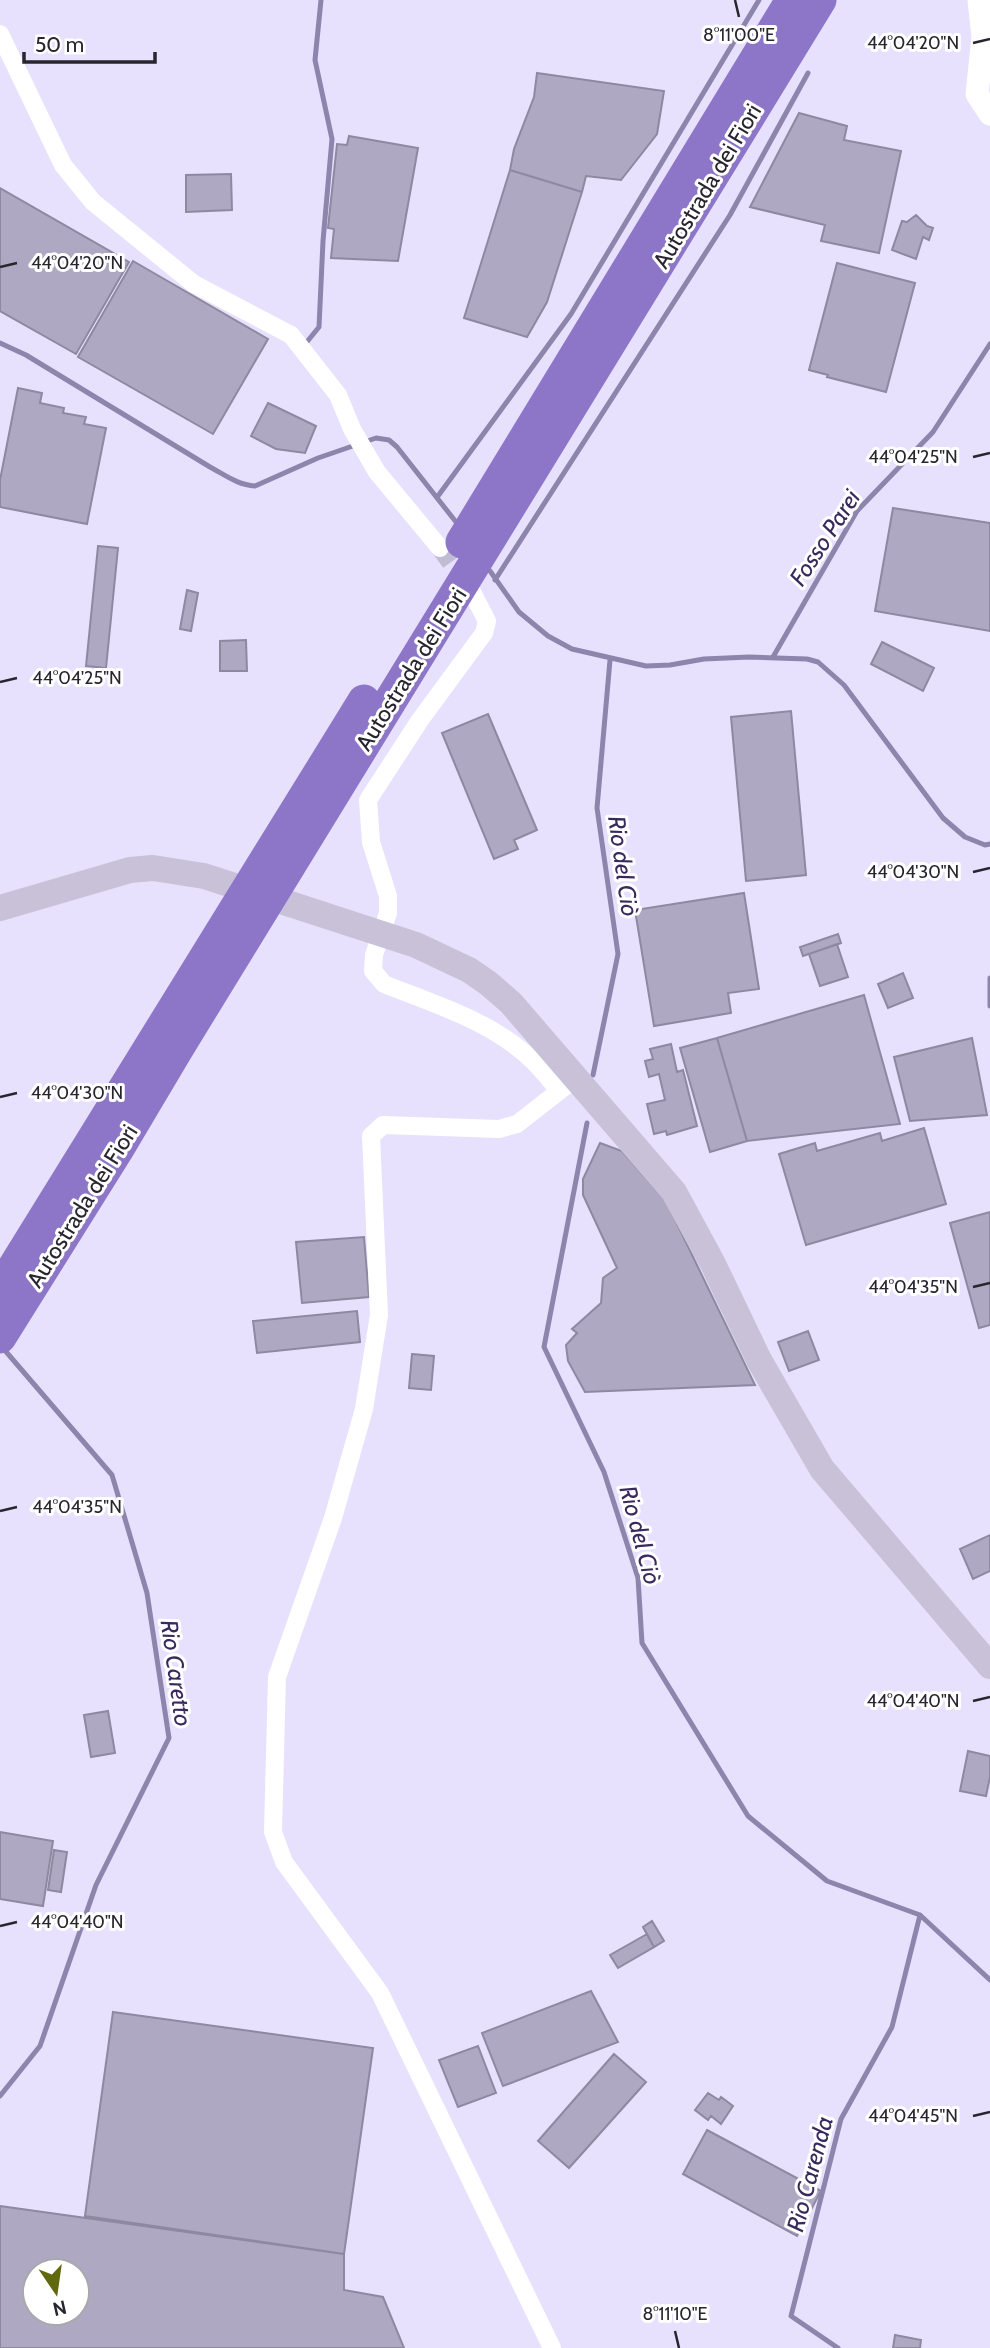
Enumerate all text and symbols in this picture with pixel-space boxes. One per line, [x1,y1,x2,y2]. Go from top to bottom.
scale bar [24,21,156,65]
text: 8°11'00"E [703,24,775,46]
text: 50 m [35,32,84,57]
text: 44°04'20"N [867,32,959,54]
street label: Autostrada dei Fiori [647,99,767,273]
text: 44°04'20"N [31,252,123,274]
text: 44°04'25"N [868,446,958,468]
water label: Fosso Parei [783,484,867,591]
street label: Autostrada dei Fiori [350,582,472,756]
text: 44°04'25"N [32,667,122,689]
water label: Rio del Ciò [602,814,645,918]
text: 44°04'30"N [867,861,959,883]
text: 44°04'30"N [31,1082,123,1104]
street label: Autostrada dei Fiori [21,1119,143,1293]
text: 44°04'35"N [868,1276,958,1298]
water label: Rio del Ciò [613,1482,668,1588]
text: 44°04'35"N [32,1496,122,1518]
water label: Rio Caretto [155,1618,198,1728]
text: 44°04'40"N [867,1690,959,1712]
text: 44°04'40"N [31,1911,123,1933]
text: 44°04'45"N [868,2105,958,2127]
water label: Rio Carenda [780,2113,839,2235]
north arrow [21,2257,91,2327]
text: N [51,2295,69,2321]
text: 8°11'10"E [642,2303,708,2325]

